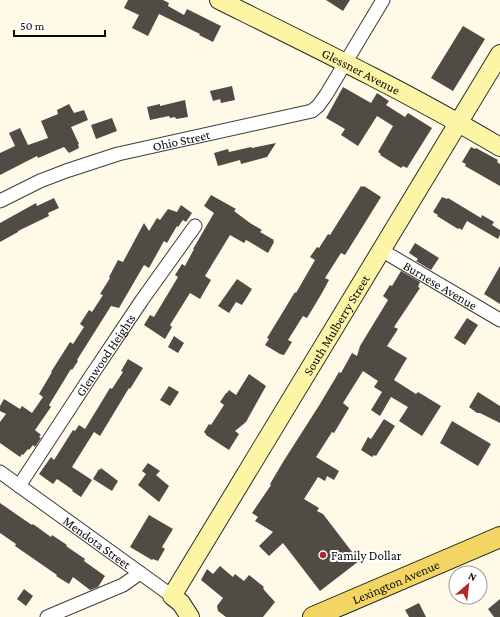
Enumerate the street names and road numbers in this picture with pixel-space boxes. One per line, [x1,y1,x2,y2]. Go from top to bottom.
street label: Glessner Avenue [320,45,403,98]
street label: Ohio Street [151,126,212,154]
street label: Burnese Avenue [401,257,480,313]
street label: South Mulberry Street [300,271,373,378]
street label: Glenwood Heights [72,311,138,399]
street label: Mendota Street [61,513,135,572]
street label: Lexington Avenue [350,556,442,607]

